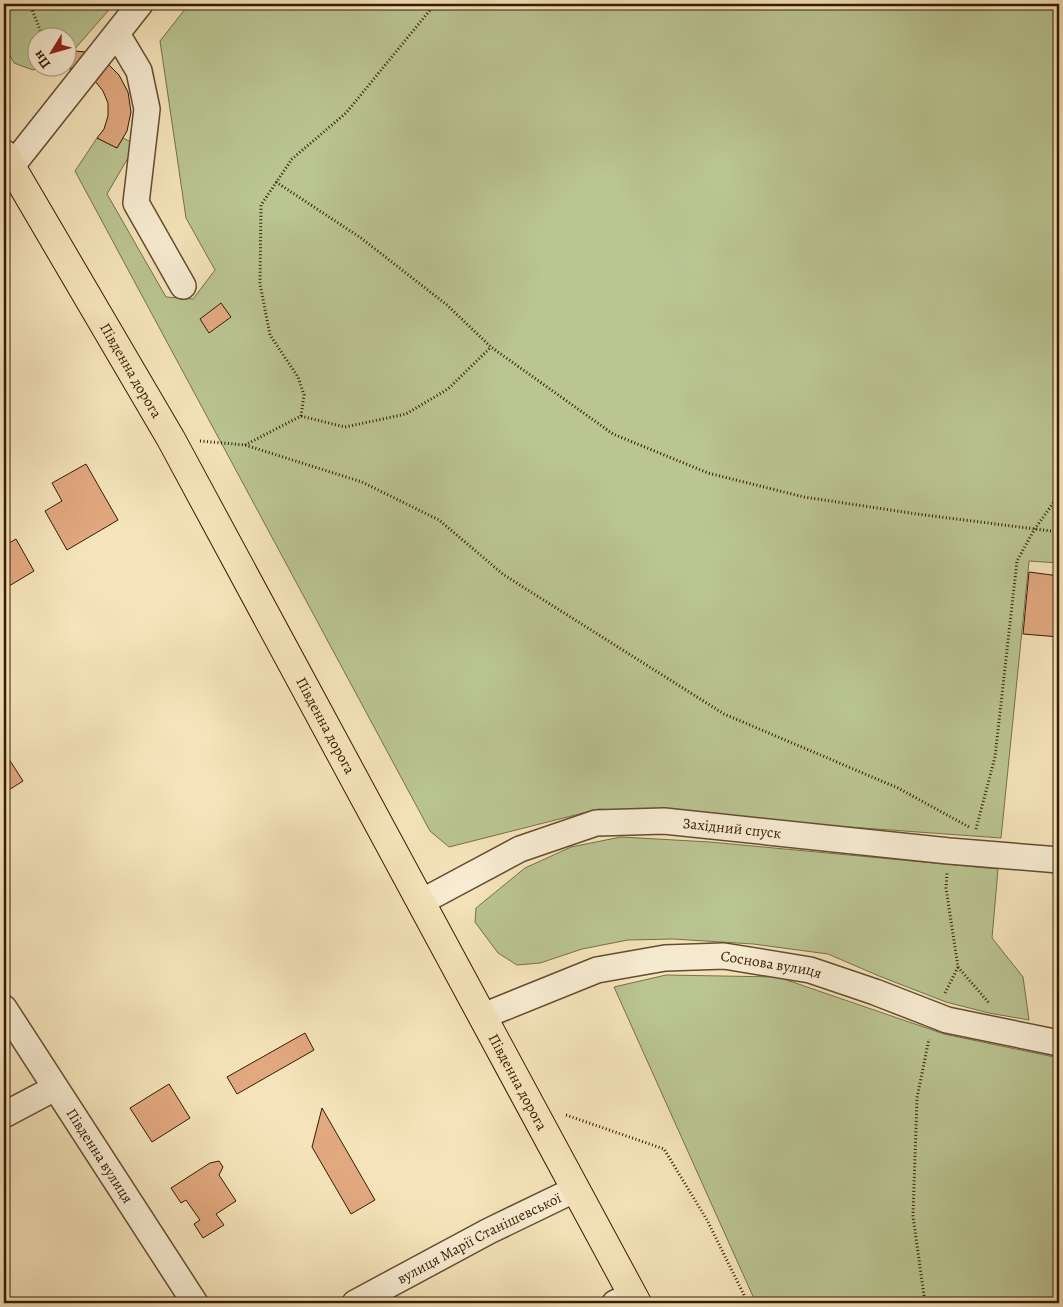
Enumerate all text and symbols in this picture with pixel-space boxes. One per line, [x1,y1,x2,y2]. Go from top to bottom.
north arrow [28,28,78,78]
text: Пн [29,46,55,73]
street label: Південна дорога [95,319,167,422]
street label: Південна дорога [291,674,360,778]
street label: Західний спуск [682,813,782,843]
street label: Соснова вулиця [719,946,825,983]
street label: Південна дорога [484,1030,552,1134]
street label: Південна вулиця [62,1104,138,1207]
street label: вулиця Марії Станішевської [393,1188,564,1289]

